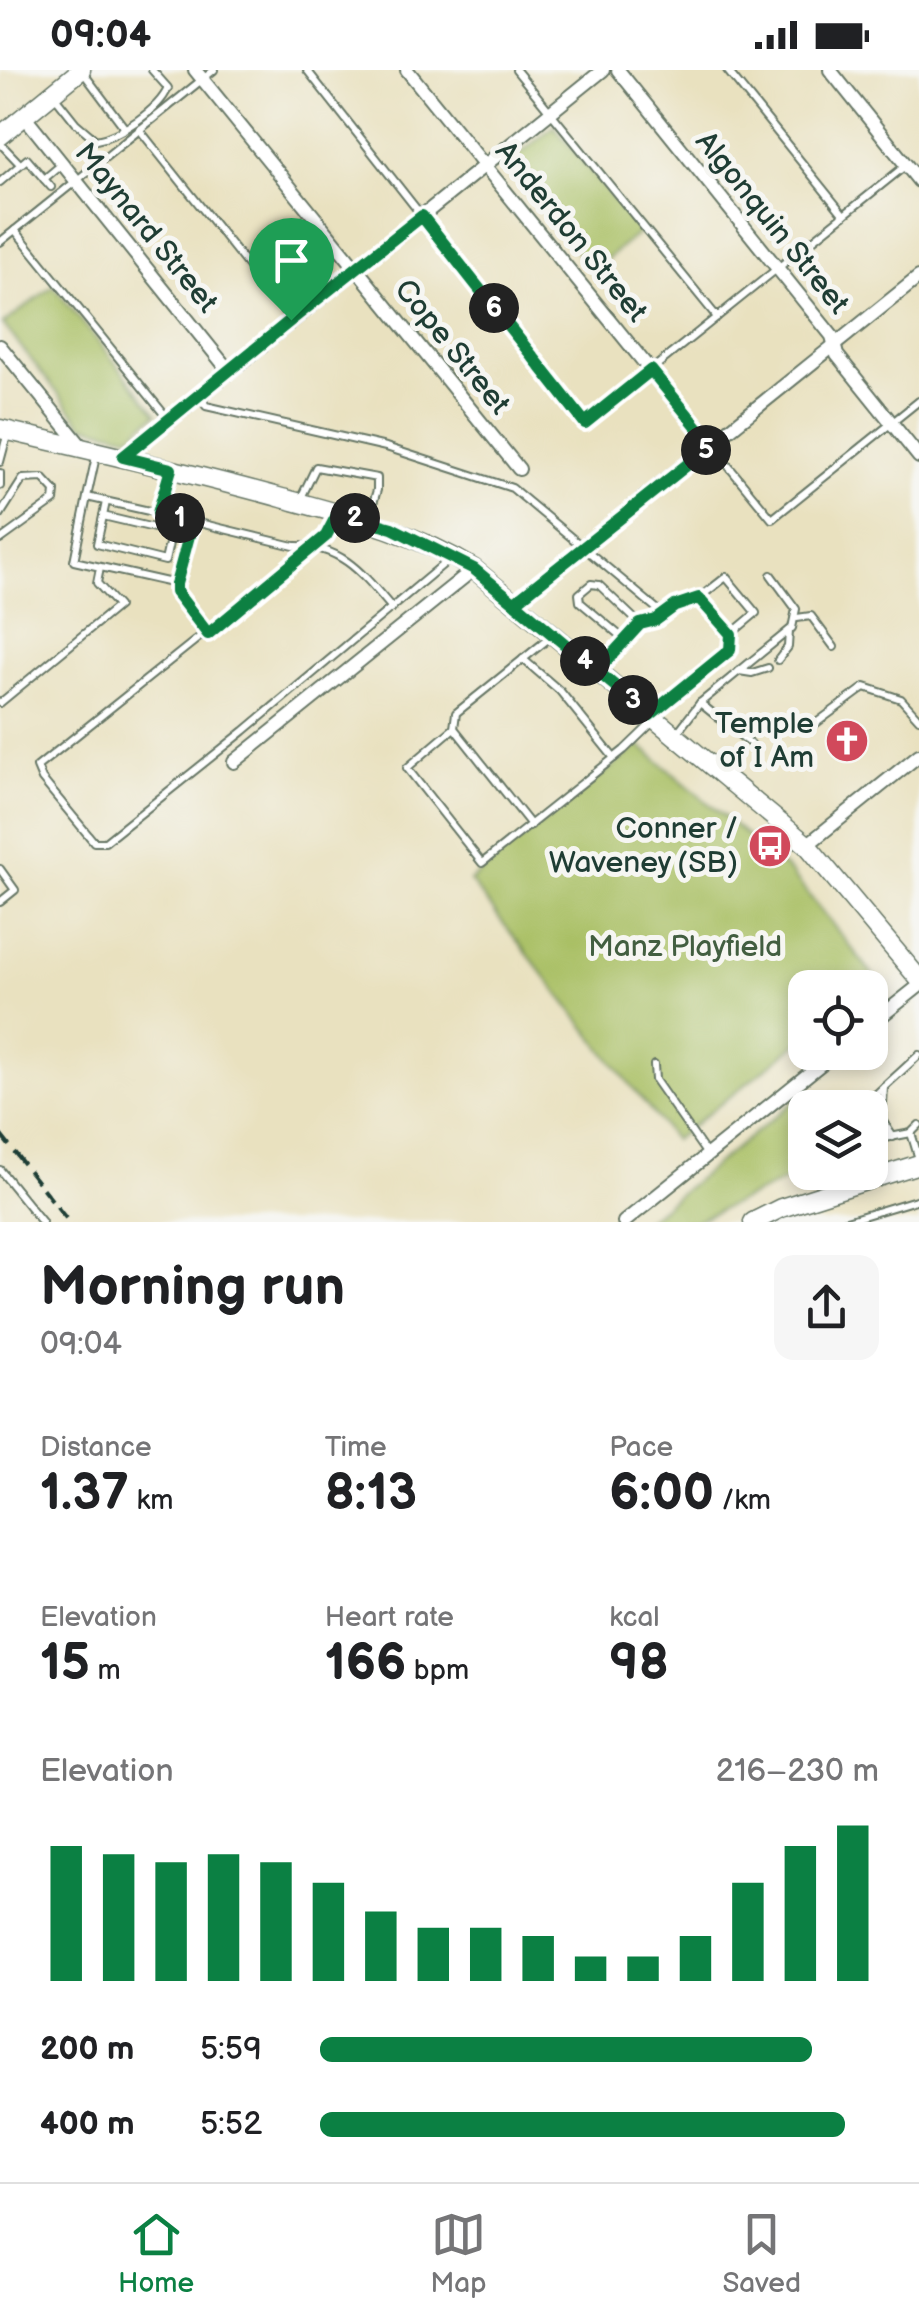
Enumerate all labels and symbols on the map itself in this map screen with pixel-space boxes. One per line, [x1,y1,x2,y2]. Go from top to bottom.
street label: Algonquin Street [687,125,857,321]
street label: Anderdon Street [487,135,655,329]
street label: Maynard Street [67,136,225,320]
pin [249,218,334,321]
street label: Cope Street [387,272,517,422]
pin: 6 [469,283,519,333]
pin: 5 [681,425,731,475]
pin: 1 [155,493,205,543]
pin: 2 [330,493,380,543]
pin: 4 [560,636,610,686]
pin: 3 [608,675,658,725]
place label: Temple of I Am [715,706,814,776]
church icon: Temple of I Am [824,718,870,764]
place label: Conner / Waveney (SB) [549,811,738,881]
bus stop icon: Conner / Waveney (SB) [747,823,793,869]
park label: Manz Playfield [588,929,782,965]

